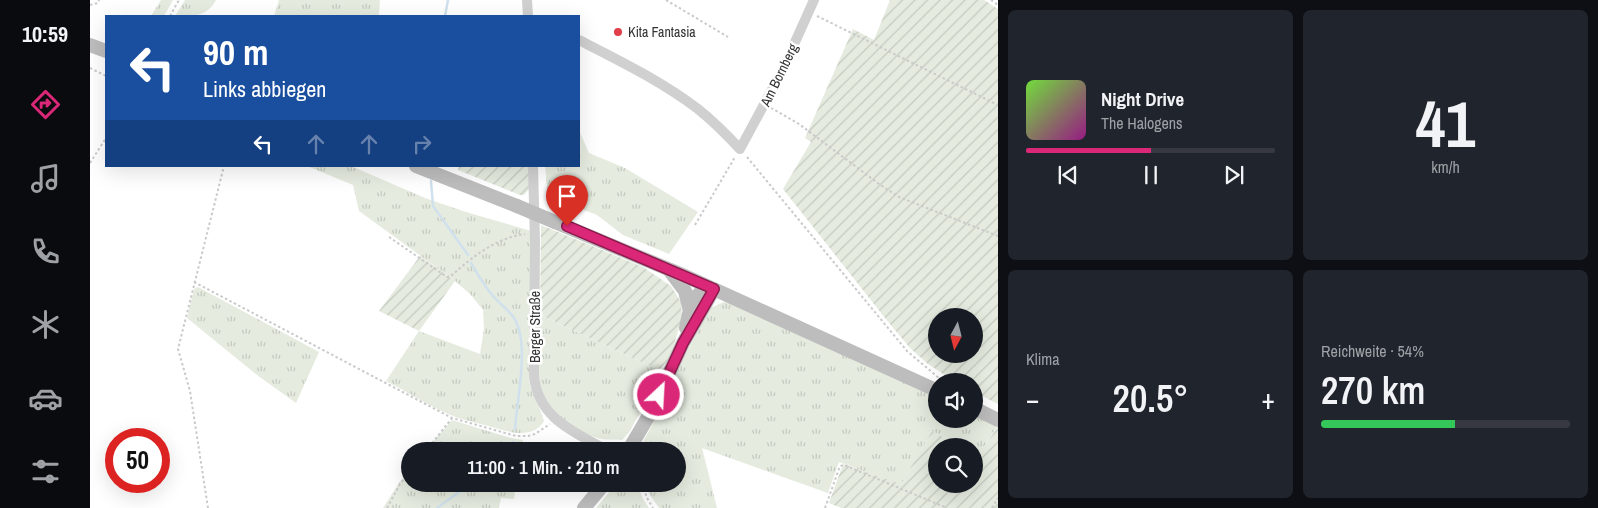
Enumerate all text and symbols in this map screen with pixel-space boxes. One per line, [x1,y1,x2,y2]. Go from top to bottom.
text: 10:59 [22,19,68,49]
place label: Kita Fantasia [628,23,696,41]
marker: Kita Fantasia [612,26,624,38]
text: 90 m [203,29,268,76]
icon: left [120,35,185,100]
street label: Am Bornberg [756,40,802,110]
text: Links abbiegen [203,74,326,104]
text: 41 [1416,80,1475,167]
text: Night Drive [1101,86,1184,112]
icon: directions [28,87,63,122]
text: The Halogens [1101,112,1183,134]
icon: left [249,130,277,158]
icon: ahead [302,130,330,158]
icon: ahead [355,130,383,158]
icon: right [408,130,436,158]
text: km/h [1431,156,1460,178]
icon: music [28,161,63,196]
icon: previous [1054,161,1082,189]
icon: pause [1137,161,1165,189]
icon: next [1220,161,1248,189]
pin [546,175,588,226]
icon: arrive [553,182,581,210]
icon: phone [28,234,63,269]
street label: Berger Straße [526,291,544,363]
icon: climate [28,307,63,342]
north arrow [928,308,982,362]
map controls [928,308,983,493]
text: Reichweite · 54% [1321,340,1424,362]
text: Klima [1026,348,1060,370]
text: 270 km [1321,365,1425,416]
position arrow [632,368,684,420]
button: sound [928,373,983,428]
text: 20.5° [1113,373,1188,424]
text: − [1026,380,1039,418]
text: + [1262,380,1275,418]
icon: car [28,381,63,416]
speed limit sign: 50 [105,428,170,493]
button: search [928,438,983,493]
icon: filters [28,454,63,489]
text: 11:00 · 1 Min. · 210 m [467,454,620,480]

